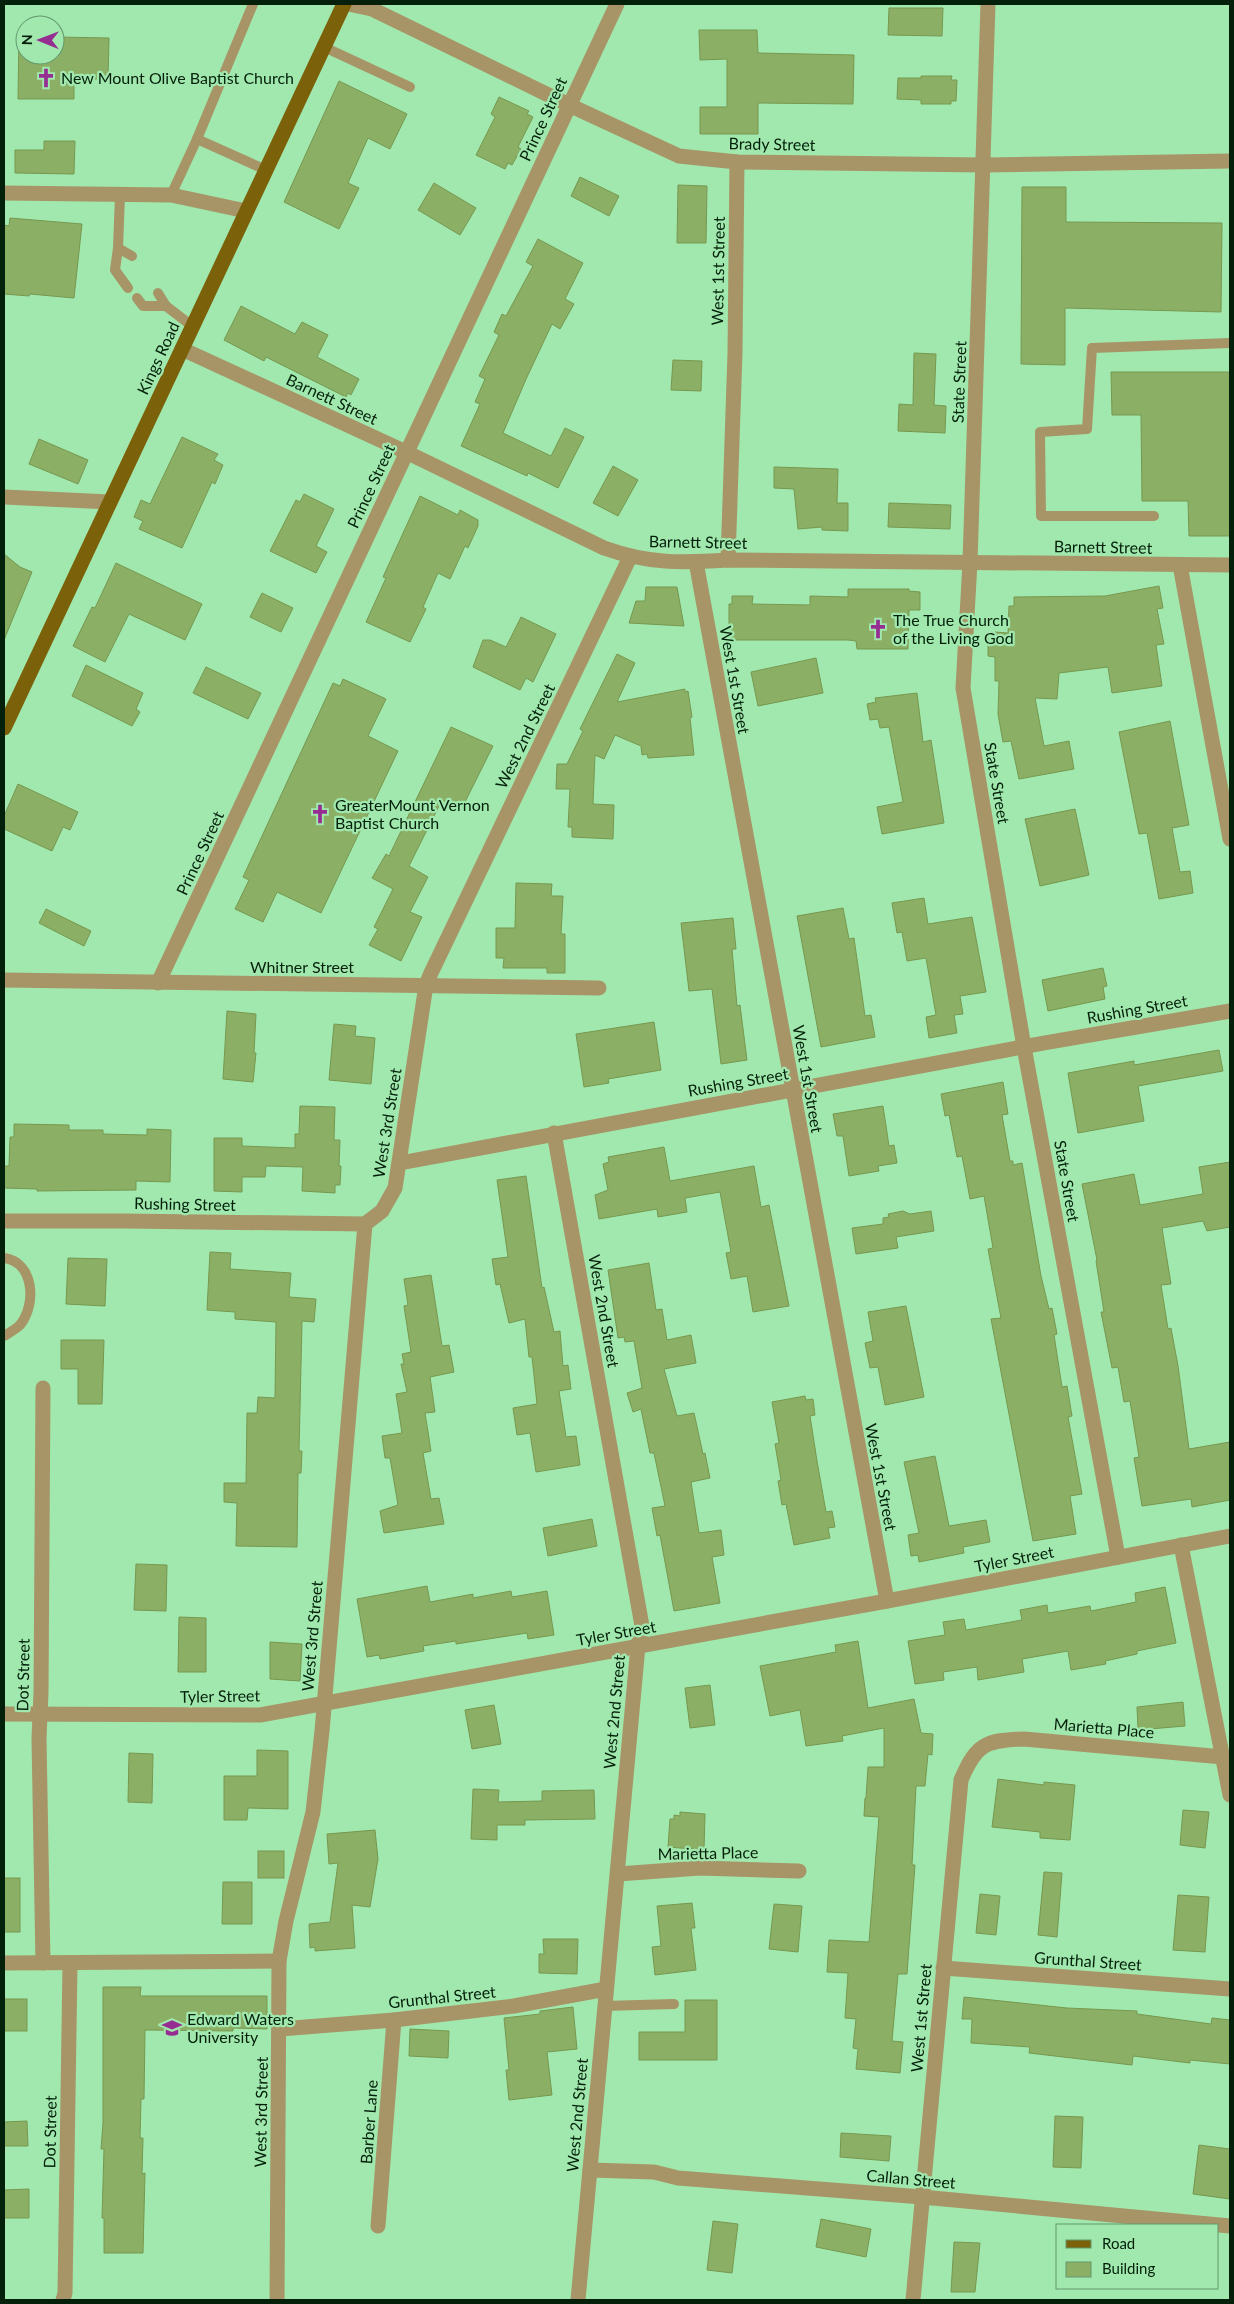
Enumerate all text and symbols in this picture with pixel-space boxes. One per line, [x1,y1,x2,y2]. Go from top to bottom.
north arrow [15,15,65,65]
text: N [18,34,35,45]
church icon: New Mount Olive Baptist Church [35,67,57,89]
place label: New Mount Olive Baptist Church [61,68,294,87]
street label: Prince Street [515,74,570,164]
street label: Brady Street [728,133,816,154]
street label: West 1st Street [707,216,728,326]
street label: Kings Road [132,318,183,397]
street label: State Street [948,340,969,423]
street label: Barnett Street [284,369,381,428]
street label: Prince Street [343,441,398,531]
street label: Barnett Street [649,531,748,552]
street label: Barnett Street [1054,536,1153,557]
place label: The True Church of the Living God [893,610,1014,647]
church icon: The True Church of the Living God [867,618,889,640]
street label: West 1st Street [717,625,754,736]
street label: West 2nd Street [491,680,558,791]
street label: State Street [981,741,1014,825]
place label: GreaterMount Vernon Baptist Church [335,795,490,832]
church icon: GreaterMount Vernon Baptist Church [309,803,331,825]
street label: Prince Street [172,808,227,898]
street label: Whitner Street [250,957,354,976]
street label: Rushing Street [1085,990,1189,1027]
street label: West 1st Street [790,1024,827,1135]
street label: Rushing Street [686,1063,790,1100]
street label: West 3rd Street [368,1066,405,1179]
street label: State Street [1051,1139,1084,1223]
street label: Rushing Street [134,1193,236,1214]
street label: West 2nd Street [585,1253,624,1369]
street label: West 1st Street [862,1422,901,1532]
street label: Tyler Street [973,1541,1055,1575]
street label: West 3rd Street [297,1580,326,1692]
street label: Tyler Street [575,1616,657,1649]
street label: Dot Street [12,1638,33,1712]
street label: West 2nd Street [599,1654,628,1770]
street label: Tyler Street [180,1685,261,1706]
street label: Marietta Place [1053,1714,1155,1741]
street label: Marietta Place [657,1842,759,1863]
street label: Grunthal Street [1034,1947,1143,1974]
street label: West 1st Street [906,1963,935,2073]
street label: Grunthal Street [387,1981,497,2012]
place label: Edward Waters University [187,2009,294,2046]
school or university icon: Edward Waters University [161,2017,183,2039]
street label: West 3rd Street [250,2056,271,2168]
street label: West 2nd Street [562,2057,591,2173]
street label: Barber Lane [356,2079,381,2165]
street label: Dot Street [39,2095,60,2169]
street label: Callan Street [866,2165,957,2192]
legend [1056,2224,1219,2289]
text: Road [1102,2234,1135,2252]
text: Building [1102,2259,1155,2277]

